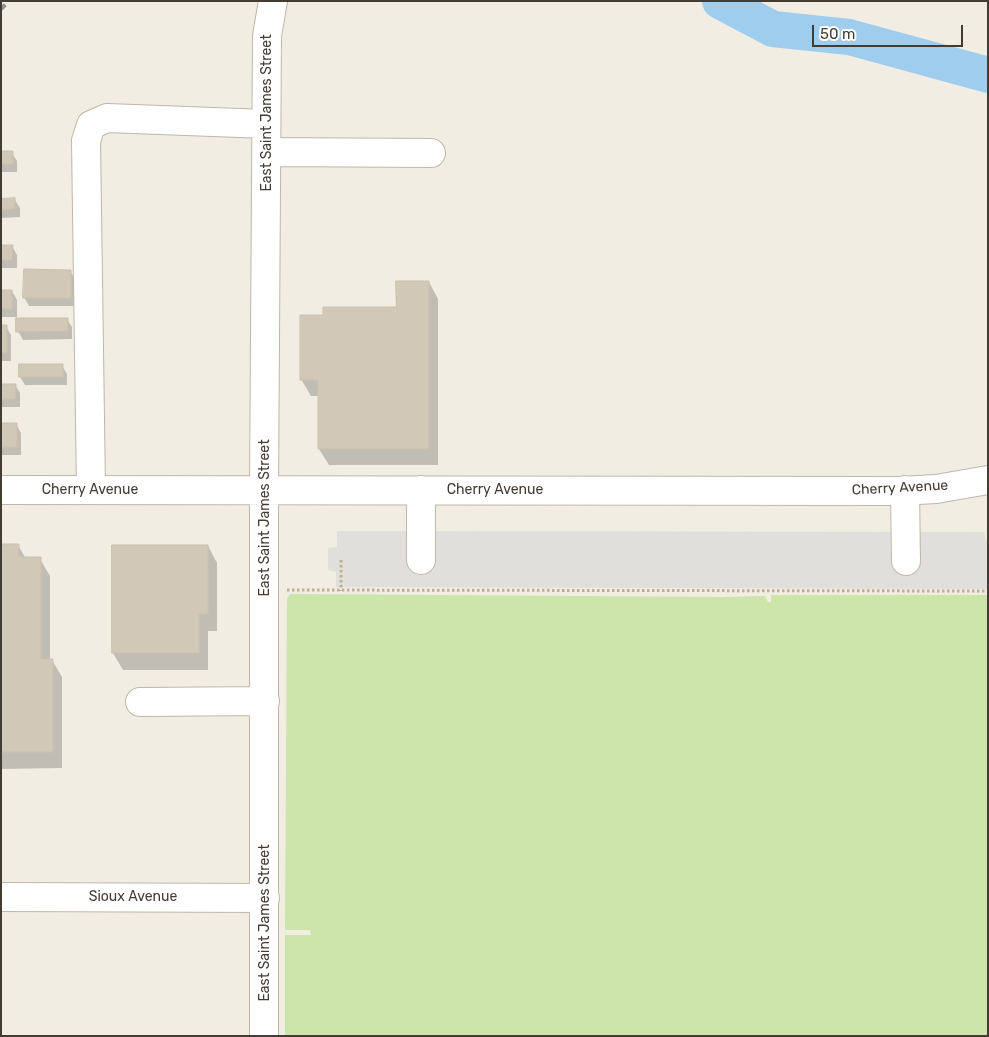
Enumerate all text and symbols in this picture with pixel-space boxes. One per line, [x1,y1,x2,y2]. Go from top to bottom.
scale bar [814,15,965,47]
text: 50 m [820,25,855,43]
street label: East Saint James Street [259,34,275,192]
street label: East Saint James Street [257,439,273,597]
street label: Cherry Avenue [851,477,949,499]
street label: Cherry Avenue [42,482,138,498]
street label: Cherry Avenue [447,482,543,498]
street label: East Saint James Street [257,844,273,1002]
street label: Sioux Avenue [89,889,177,905]

